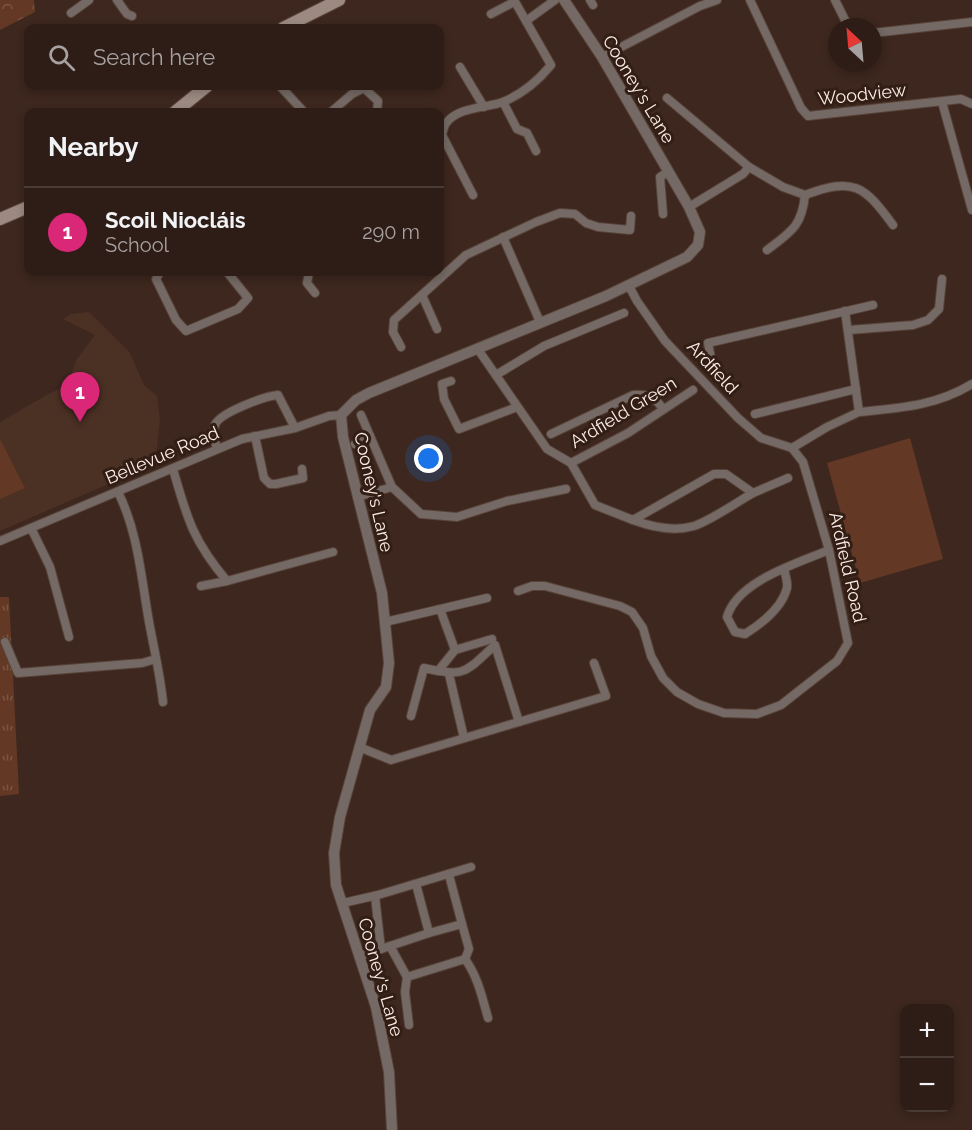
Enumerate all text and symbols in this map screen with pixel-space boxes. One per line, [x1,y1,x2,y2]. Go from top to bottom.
north arrow [828,18,882,72]
search box [24,24,444,90]
street label: Cooney's Lane [598,31,680,147]
icon: search [45,41,78,74]
text: Search here [93,44,215,70]
street label: Woodview [817,79,908,109]
text: Nearby [48,132,138,162]
text: Scoil Niocláis [105,207,246,233]
text: 1 [63,220,72,244]
text: 290 m [362,220,420,244]
text: School [105,233,169,257]
street label: Ardfield [683,336,743,398]
pin: 1 [60,372,100,422]
street label: Ardfield Green [566,372,680,452]
street label: Bellevue Road [102,422,222,488]
street label: Cooney's Lane [350,430,398,554]
your location [414,444,443,473]
street label: Ardfield Road [825,510,871,624]
street label: Cooney's Lane [354,915,408,1039]
map controls [900,1004,954,1112]
button: + [900,1004,954,1058]
button: − [900,1058,954,1112]

